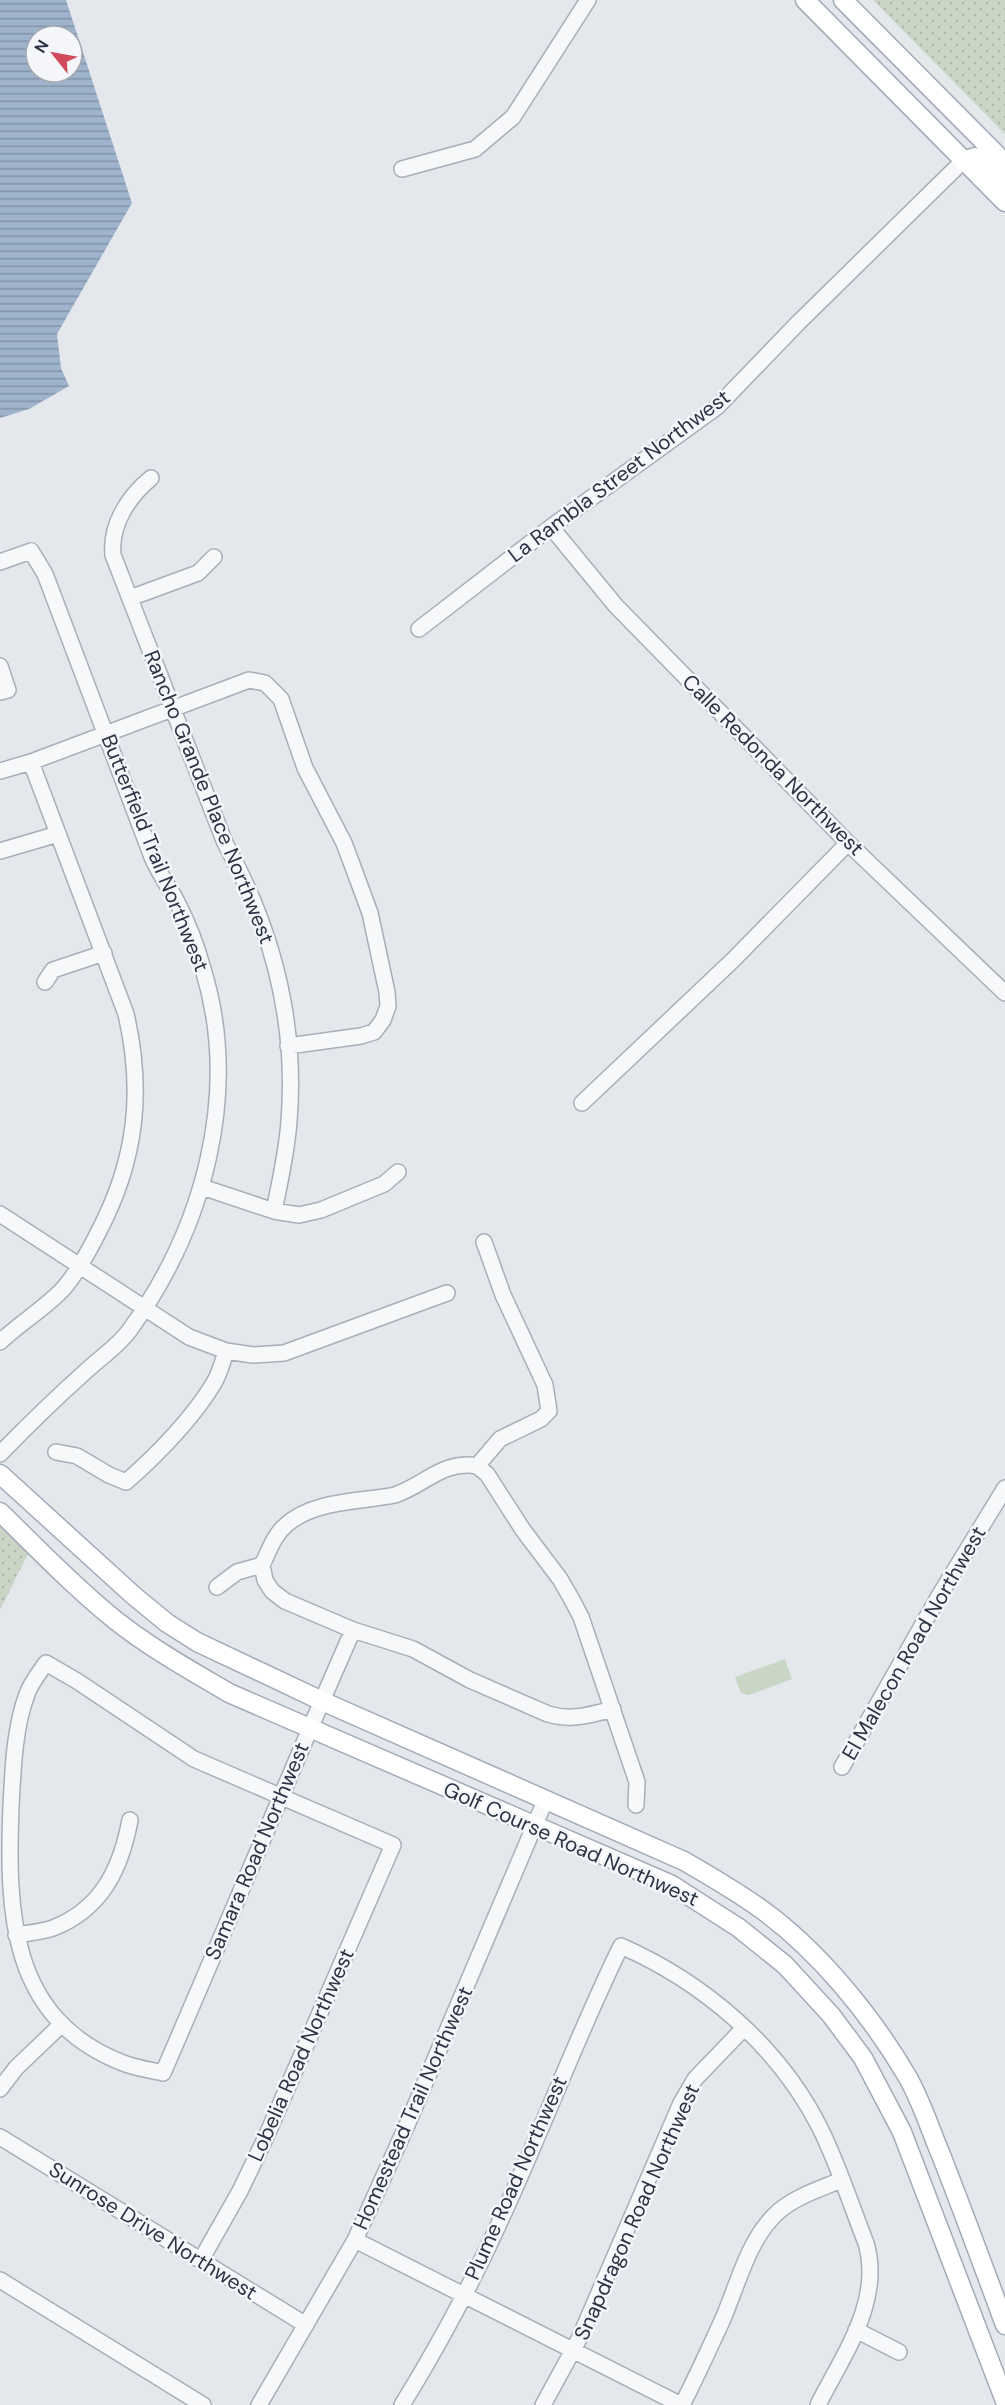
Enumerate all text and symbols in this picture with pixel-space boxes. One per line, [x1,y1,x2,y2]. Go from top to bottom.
north arrow [24,24,84,84]
text: N [30,36,54,57]
street label: La Rambla Street Northwest [502,383,736,569]
street label: Rancho Grande Place Northwest [137,646,281,948]
street label: Calle Redonda Northwest [676,668,870,862]
street label: Butterfield Trail Northwest [94,730,216,976]
street label: El Malecon Road Northwest [836,1521,992,1765]
street label: Samara Road Northwest [198,1738,316,1964]
street label: Golf Course Road Northwest [439,1775,703,1913]
street label: Lobelia Road Northwest [241,1944,361,2166]
street label: Homestead Trail Northwest [347,1982,479,2234]
street label: Plume Road Northwest [458,2072,574,2284]
street label: Snapdragon Road Northwest [568,2079,706,2345]
street label: Sunrose Drive Northwest [44,2155,262,2307]

